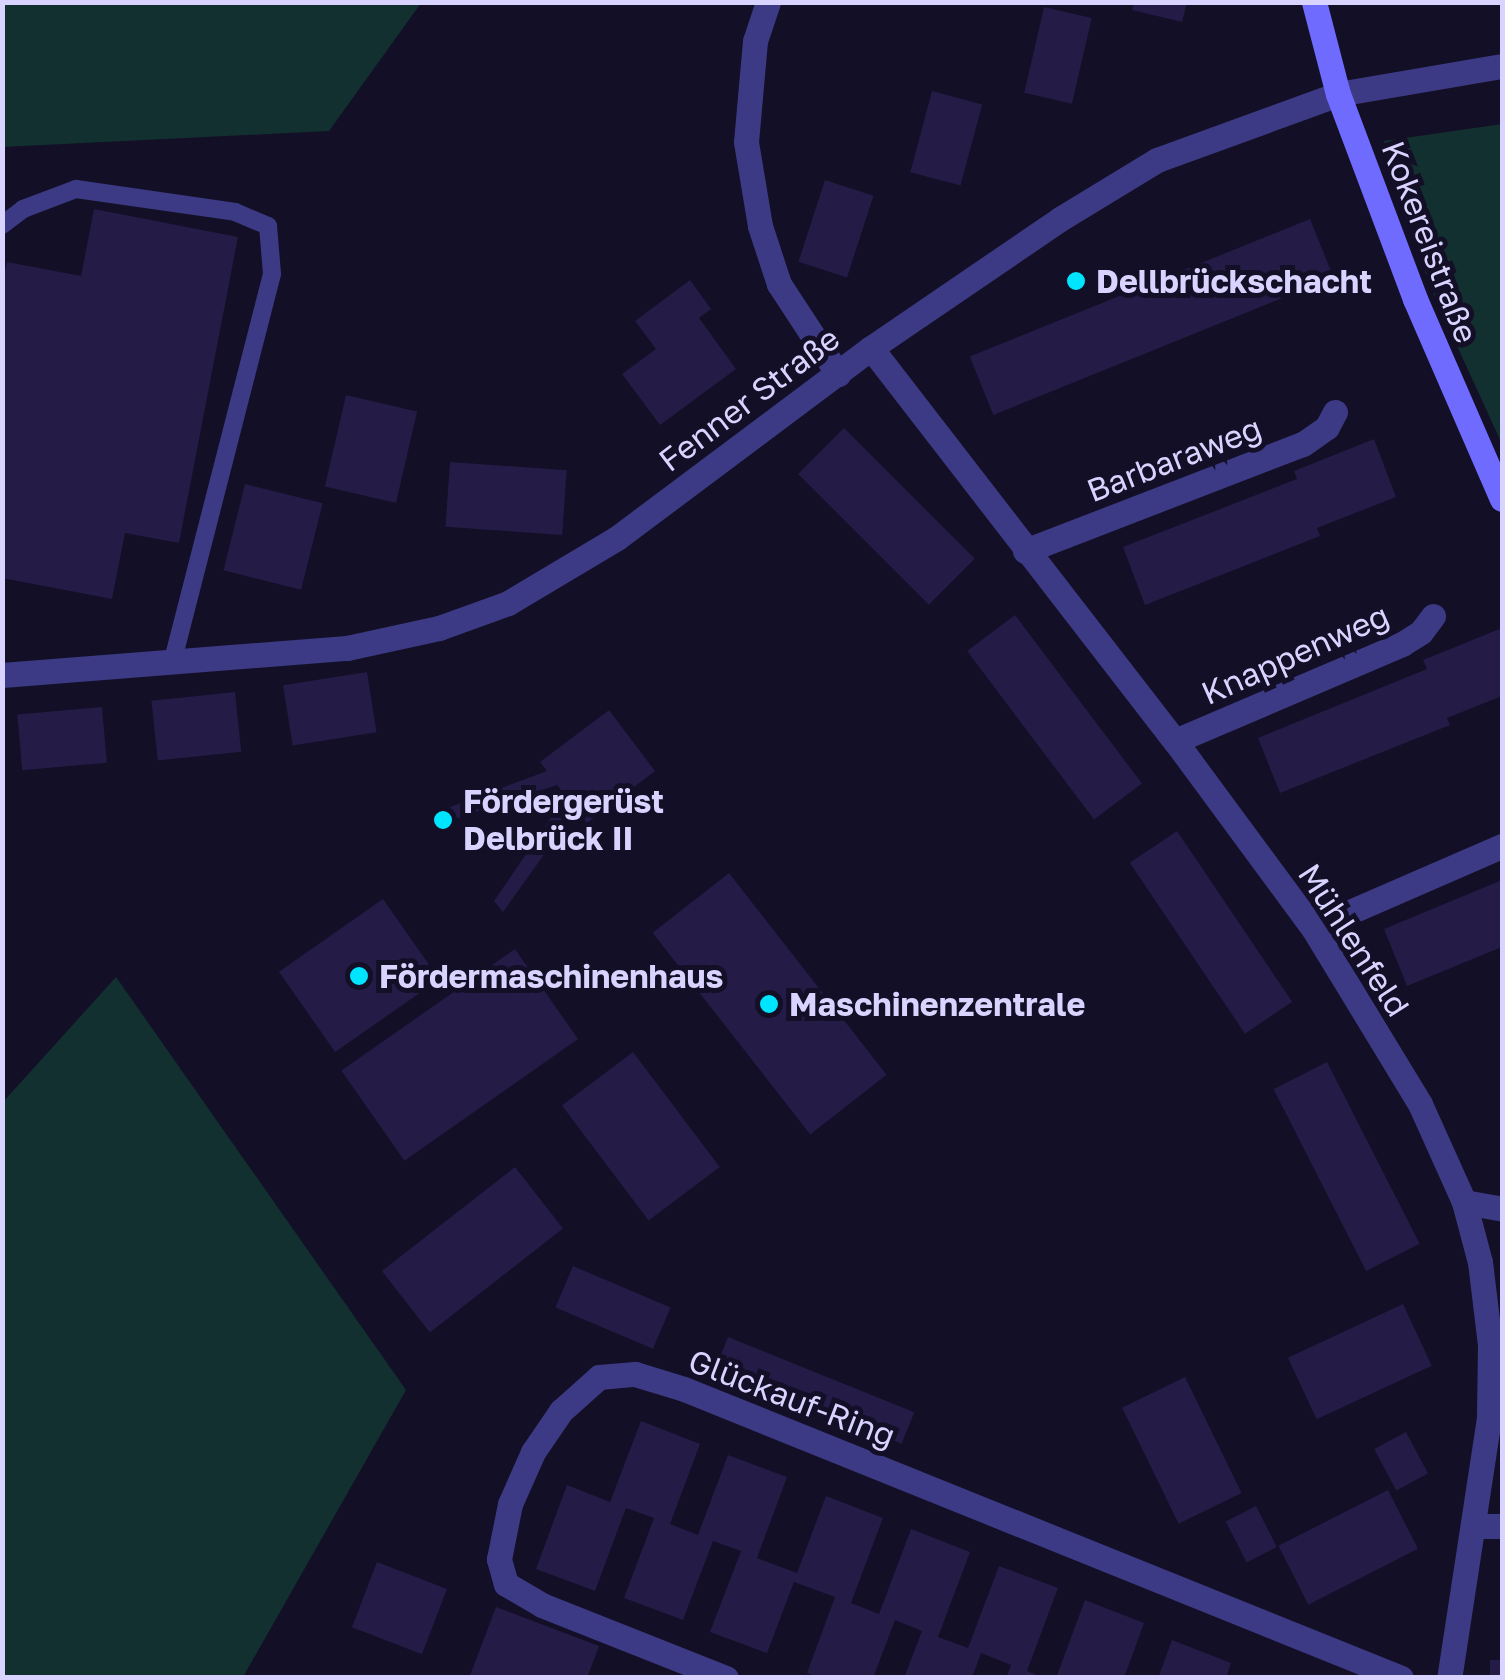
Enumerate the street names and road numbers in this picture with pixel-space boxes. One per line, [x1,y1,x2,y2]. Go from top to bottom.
street label: Kokereistraße [1374,136,1486,348]
street label: Fenner Straße [651,319,847,479]
street label: Barbaraweg [1081,408,1267,510]
street label: Knappenweg [1195,596,1395,712]
street label: Mühlenfeld [1290,856,1418,1024]
street label: Glückauf-Ring [683,1341,901,1455]

